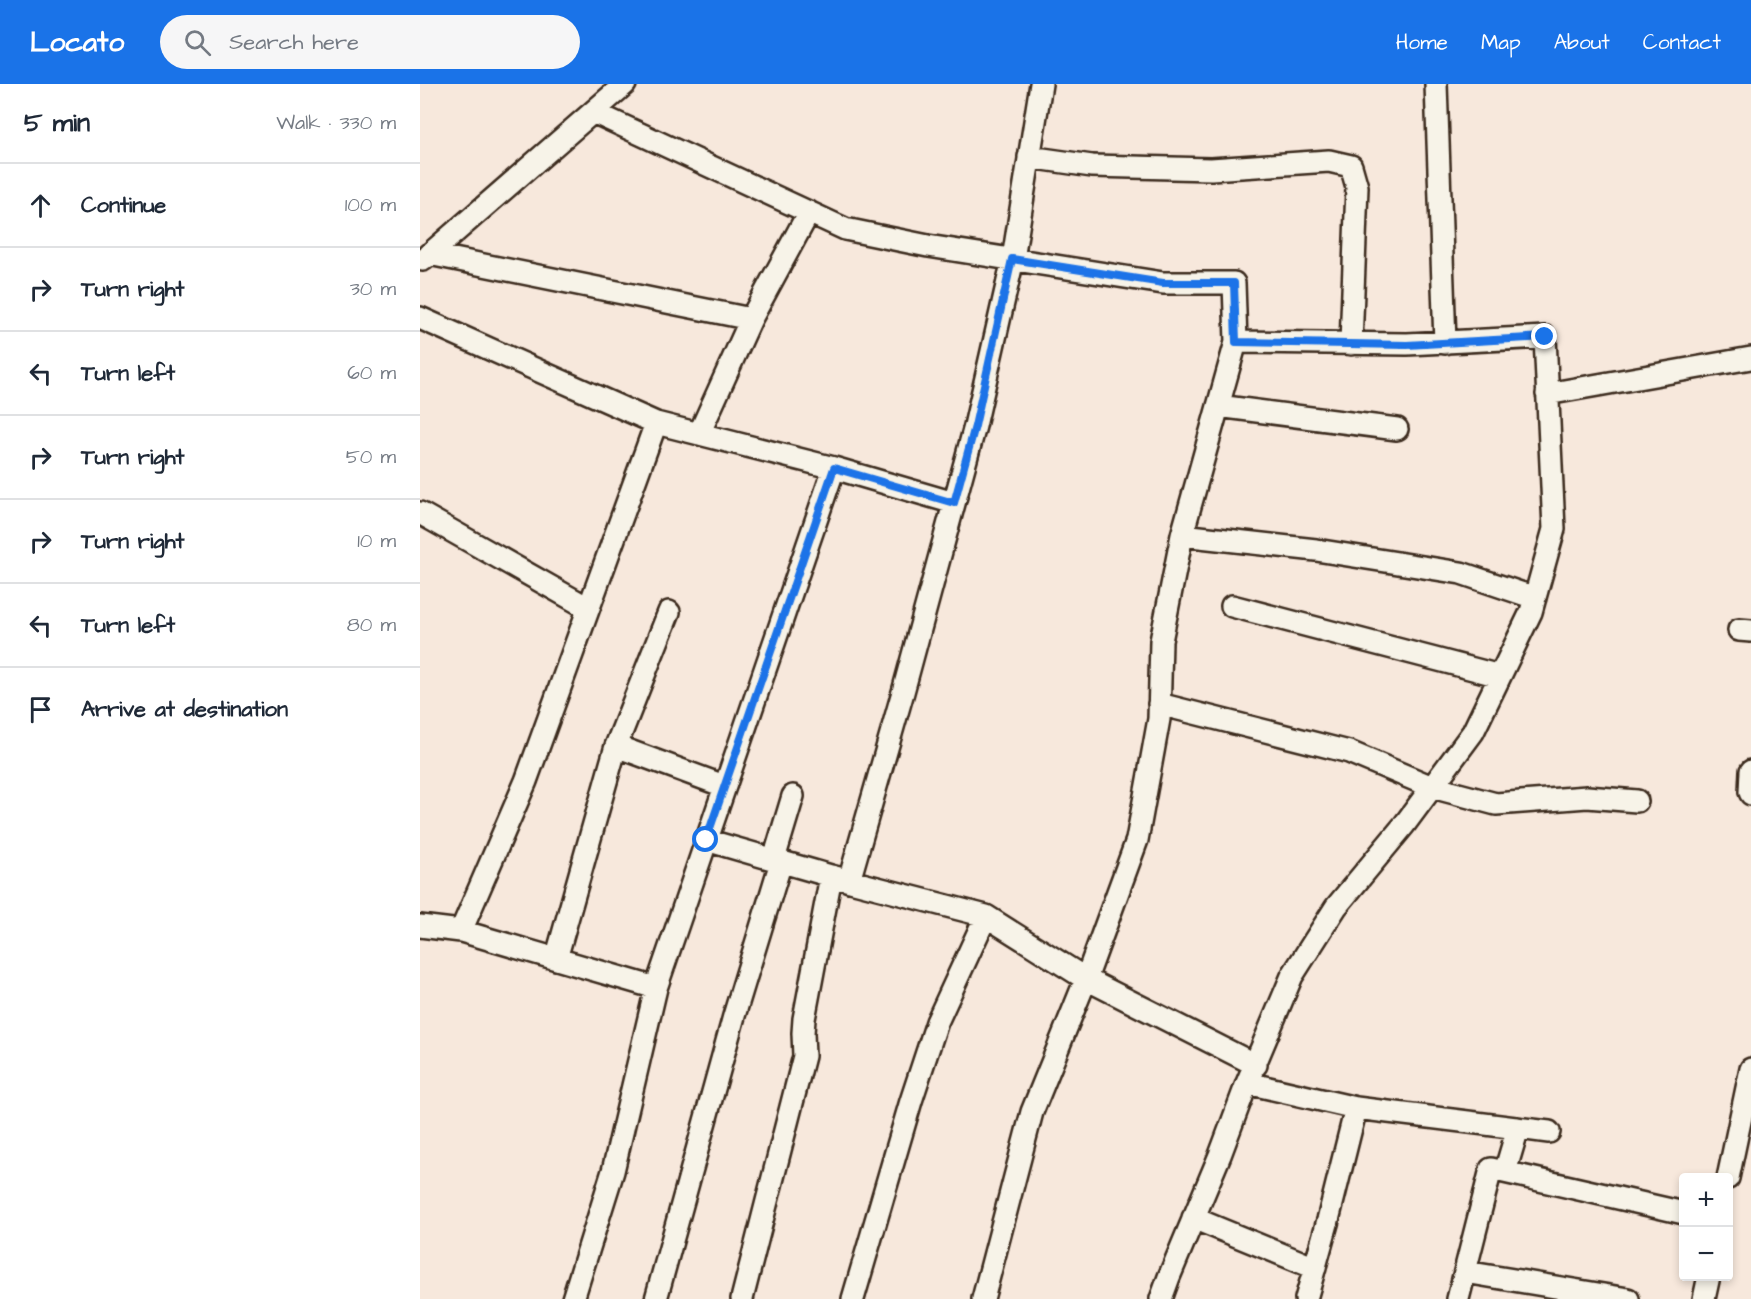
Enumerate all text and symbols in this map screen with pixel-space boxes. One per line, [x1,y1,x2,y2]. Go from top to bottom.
search box [160,15,580,69]
text: Locato [30,23,124,62]
icon: search [181,26,214,59]
text: Search here [229,27,359,58]
text: Home [1396,28,1448,57]
text: Map [1481,28,1521,57]
text: About [1554,28,1610,57]
text: Contact [1643,28,1721,57]
text: 5 min [24,105,90,141]
text: Walk · 330 m [276,109,396,137]
icon: ahead [24,189,57,222]
text: Continue [81,190,166,221]
text: 100 m [345,191,396,219]
icon: right [24,273,57,306]
text: Turn right [81,274,184,305]
text: 30 m [350,275,396,303]
route end [1531,323,1557,349]
icon: left [24,357,57,390]
text: Turn left [81,358,175,389]
text: 60 m [347,359,396,387]
icon: right [24,441,57,474]
text: Turn right [81,442,184,473]
text: 50 m [346,443,396,471]
icon: right [24,525,57,558]
text: Turn right [81,526,184,557]
text: 10 m [357,527,396,555]
icon: left [24,609,57,642]
text: Turn left [81,610,175,641]
text: 80 m [347,611,396,639]
icon: arrive [24,693,57,726]
text: Arrive at destination [81,694,288,725]
route start [692,826,718,852]
map controls [1679,1173,1733,1281]
button: + [1679,1173,1733,1227]
button: − [1679,1227,1733,1281]

